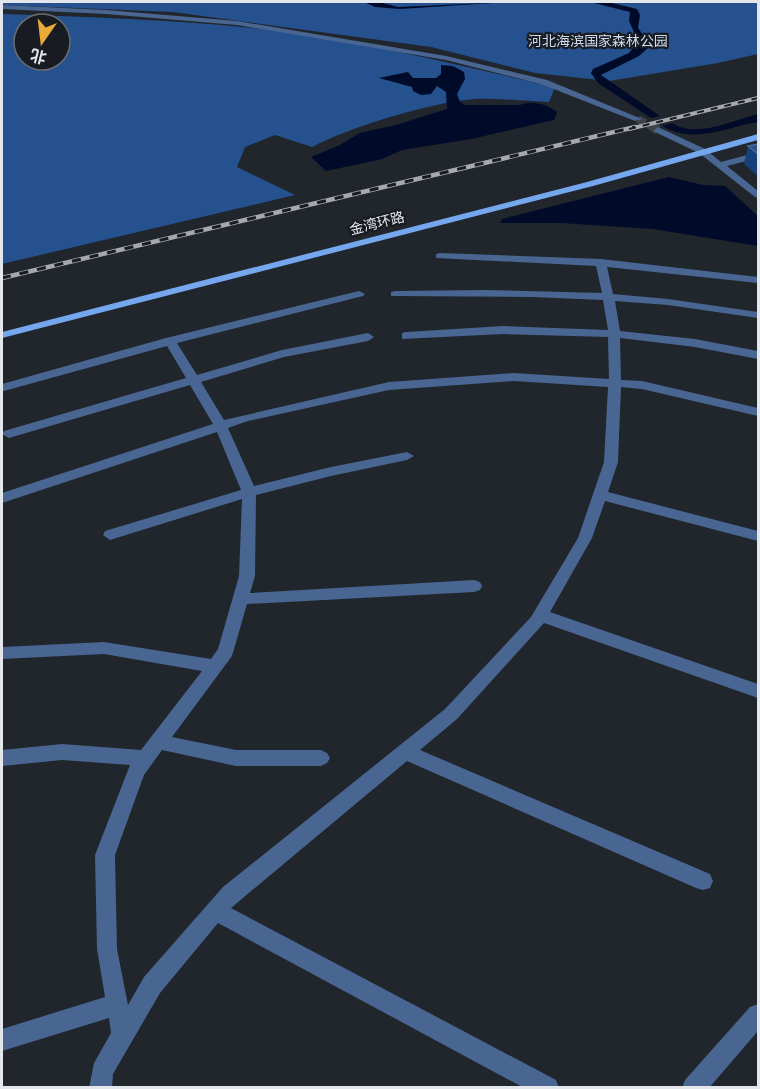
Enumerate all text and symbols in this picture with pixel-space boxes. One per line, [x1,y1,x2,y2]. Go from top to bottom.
north arrow [12,12,72,72]
park label: 河北海滨国家森林公园 [528,31,668,50]
text: 北 [28,44,49,69]
street label: 金湾环路 [347,207,406,239]

